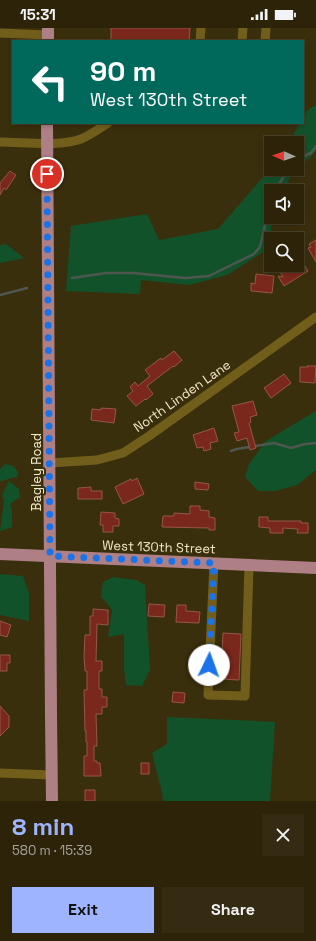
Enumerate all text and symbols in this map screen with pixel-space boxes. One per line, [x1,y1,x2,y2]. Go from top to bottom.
text: 15:31 [20,5,56,24]
text: 90 m [90,53,156,89]
icon: left [24,56,76,108]
text: West 130th Street [90,88,247,111]
north arrow [264,136,304,176]
map controls [264,136,304,272]
pin [30,157,64,191]
icon: arrive [36,163,58,185]
button: sound [264,184,304,224]
button: search [264,232,304,272]
street label: North Linden Lane [130,356,234,436]
street label: Bagley Road [28,433,45,511]
street label: West 130th Street [102,537,216,557]
position arrow [188,644,230,686]
text: 8 min [12,811,74,842]
button: close [262,814,304,856]
text: 580 m · 15:39 [12,842,92,859]
button: Exit [12,887,154,933]
button: Share [162,887,304,933]

